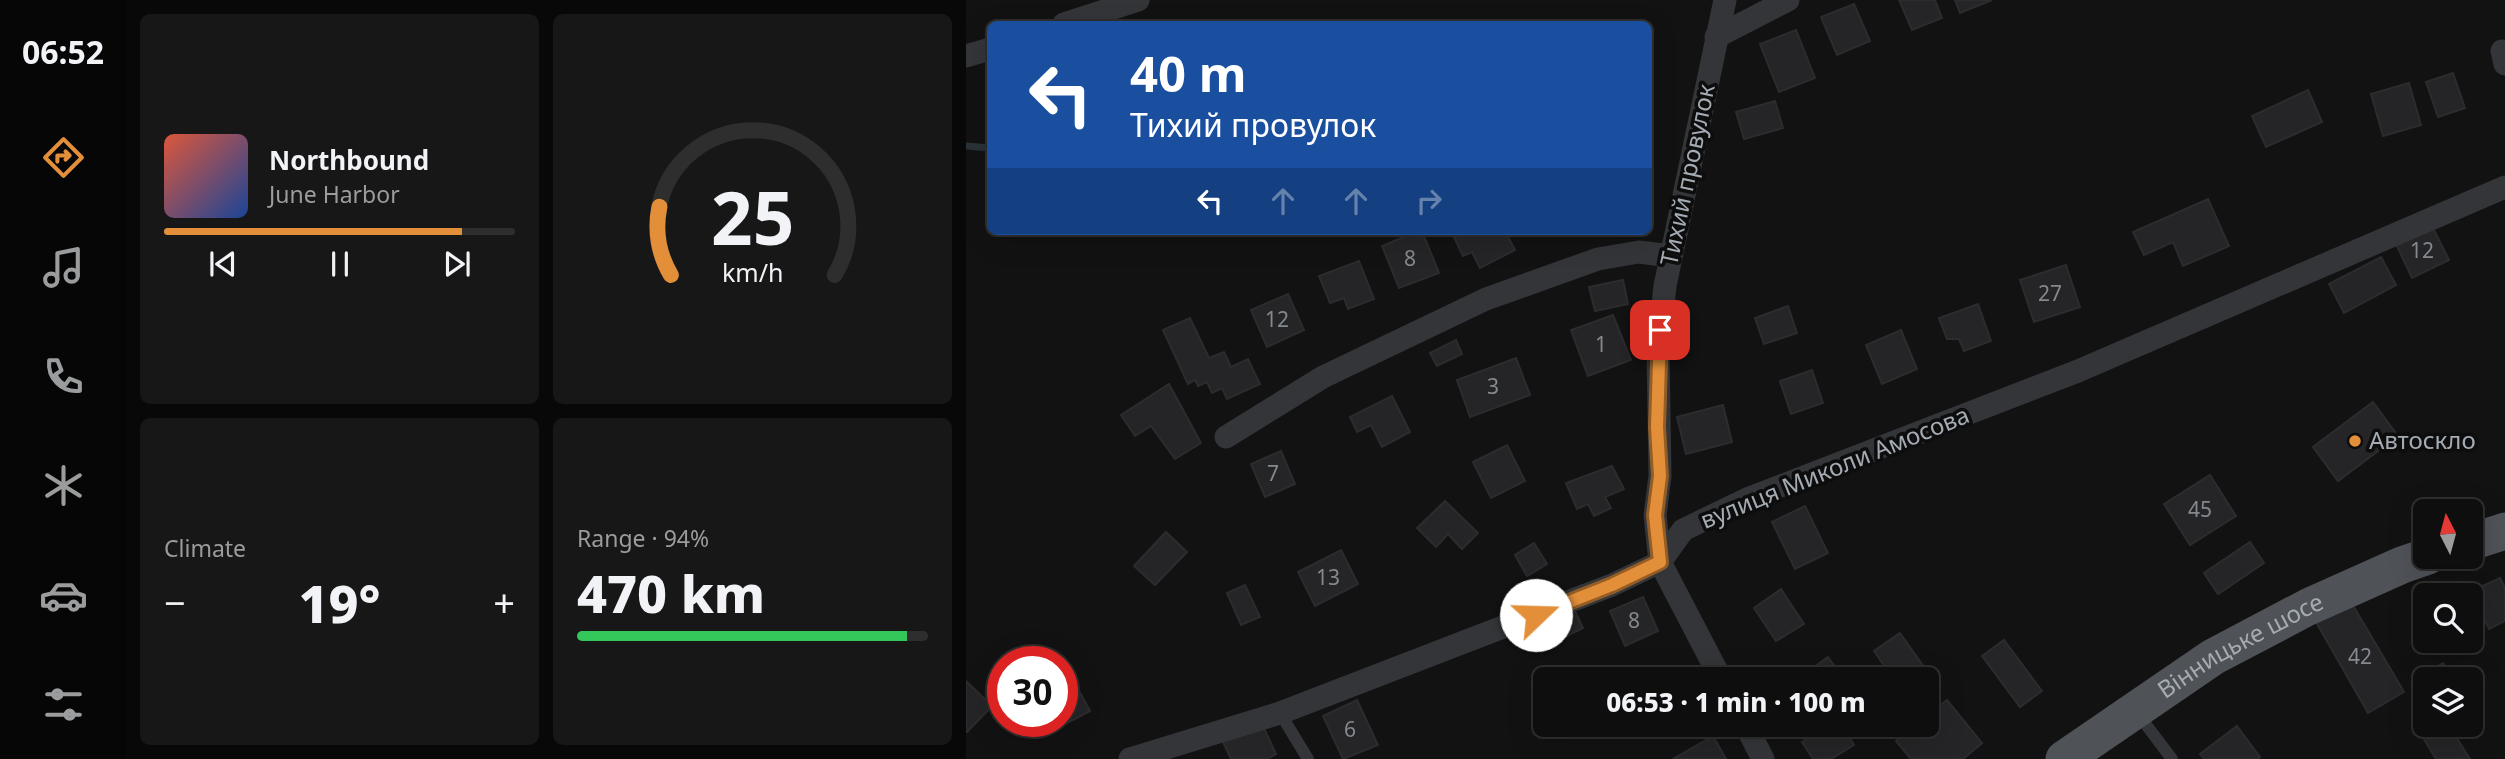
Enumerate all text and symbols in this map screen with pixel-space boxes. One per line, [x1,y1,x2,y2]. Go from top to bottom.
text: 06:52 [22,30,104,73]
text: 40 m [1130,40,1247,106]
icon: left [1015,49,1106,140]
street label: Тихий провулок [1651,81,1722,268]
text: Тихий провулок [1130,103,1376,146]
icon: directions [39,133,88,182]
text: Northbound [269,142,429,178]
text: 25 [711,167,794,266]
text: June Harbor [269,178,400,210]
icon: left [1191,182,1229,220]
icon: ahead [1264,182,1302,220]
icon: ahead [1337,182,1375,220]
icon: right [1410,182,1448,220]
house number: 12 [2410,236,2434,264]
icon: music [39,243,88,292]
house number: 8 [1404,244,1416,272]
icon: previous [204,245,242,283]
icon: pause [321,245,359,283]
icon: next [438,245,476,283]
text: km/h [722,255,783,289]
house number: 27 [2038,279,2062,307]
pin [1630,300,1690,360]
house number: 12 [1265,305,1289,333]
icon: arrive [1641,311,1679,349]
house number: 1 [1595,330,1607,358]
icon: phone [39,352,88,401]
house number: 3 [1487,372,1499,400]
street label: вулиця Миколи Амосова [1695,398,1974,536]
place label: Автоскло [2369,423,2476,456]
marker: Автоскло [2347,433,2363,449]
house number: 7 [1267,459,1279,487]
icon: climate [39,461,88,510]
house number: 45 [2188,495,2212,523]
north arrow [2413,499,2483,569]
map controls [2413,499,2483,737]
text: Range · 94% [577,522,709,554]
text: Climate [164,532,246,564]
text: 470 km [577,557,765,628]
house number: 13 [1316,563,1340,591]
text: 19° [298,567,381,638]
icon: car [39,571,88,620]
text: − [164,576,186,628]
text: + [493,576,515,628]
position arrow [1499,578,1573,652]
button: search [2413,583,2483,653]
street label: Вінницьке шосе [2150,584,2328,705]
house number: 8 [1628,606,1640,634]
house number: 42 [2348,642,2372,670]
speed limit sign: 30 [987,646,1078,737]
button: layers [2413,667,2483,737]
icon: filters [39,680,88,729]
text: 06:53 · 1 min · 100 m [1606,684,1866,720]
house number: 6 [1344,715,1356,743]

